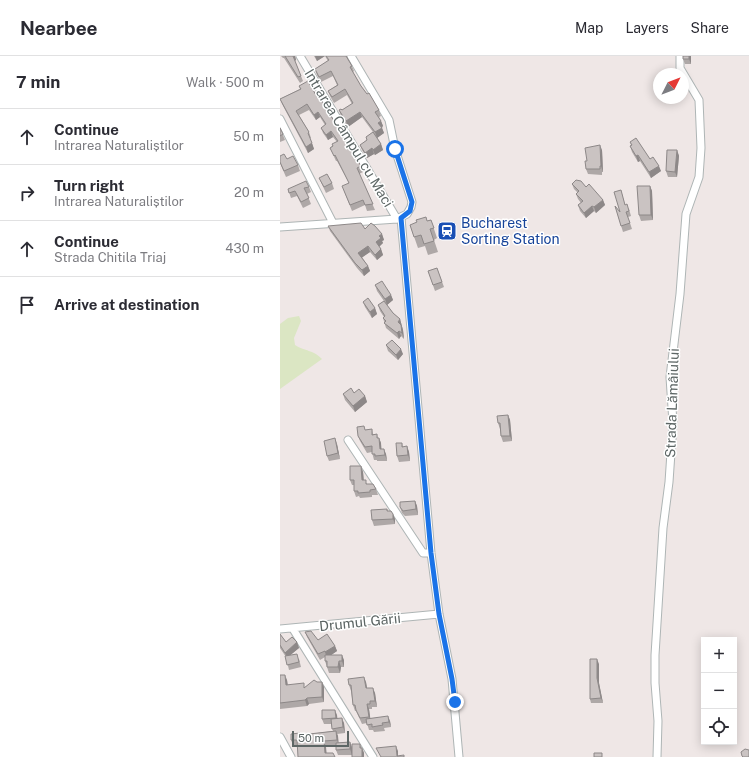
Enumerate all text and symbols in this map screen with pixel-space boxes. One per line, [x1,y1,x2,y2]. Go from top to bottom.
text: Nearbee [20,17,98,39]
text: Map [575,20,603,36]
text: Layers [625,20,669,36]
text: Share [691,20,729,36]
street label: Intrarea Câmpul cu Maci [301,66,397,210]
north arrow [653,68,689,104]
text: 7 min [16,72,60,92]
text: Walk · 500 m [186,75,264,90]
text: Continue [54,121,119,138]
icon: ahead [16,126,38,148]
text: 50 m [233,129,264,144]
text: Intrarea Naturaliștilor [54,138,184,153]
route start [386,140,404,158]
text: Turn right [54,177,124,194]
icon: right [16,182,38,204]
text: 20 m [234,185,264,200]
text: Intrarea Naturaliștilor [54,194,184,209]
place label: Bucharest Sorting Station [461,215,560,247]
station icon: Bucharest Sorting Station [436,220,458,242]
text: Continue [54,233,119,250]
icon: ahead [16,238,38,260]
text: 430 m [225,241,264,256]
text: Strada Chitila Triaj [54,250,166,265]
icon: arrive [16,294,38,316]
text: Arrive at destination [54,296,199,313]
street label: Strada Lămâiului [662,348,682,458]
street label: Drumul Gării [318,610,402,634]
map controls [701,637,737,745]
button: + [701,637,737,673]
button: − [701,673,737,709]
route end [446,693,464,711]
button: locate [701,709,737,745]
scale bar [292,729,349,748]
text: 50 m [298,732,324,744]

